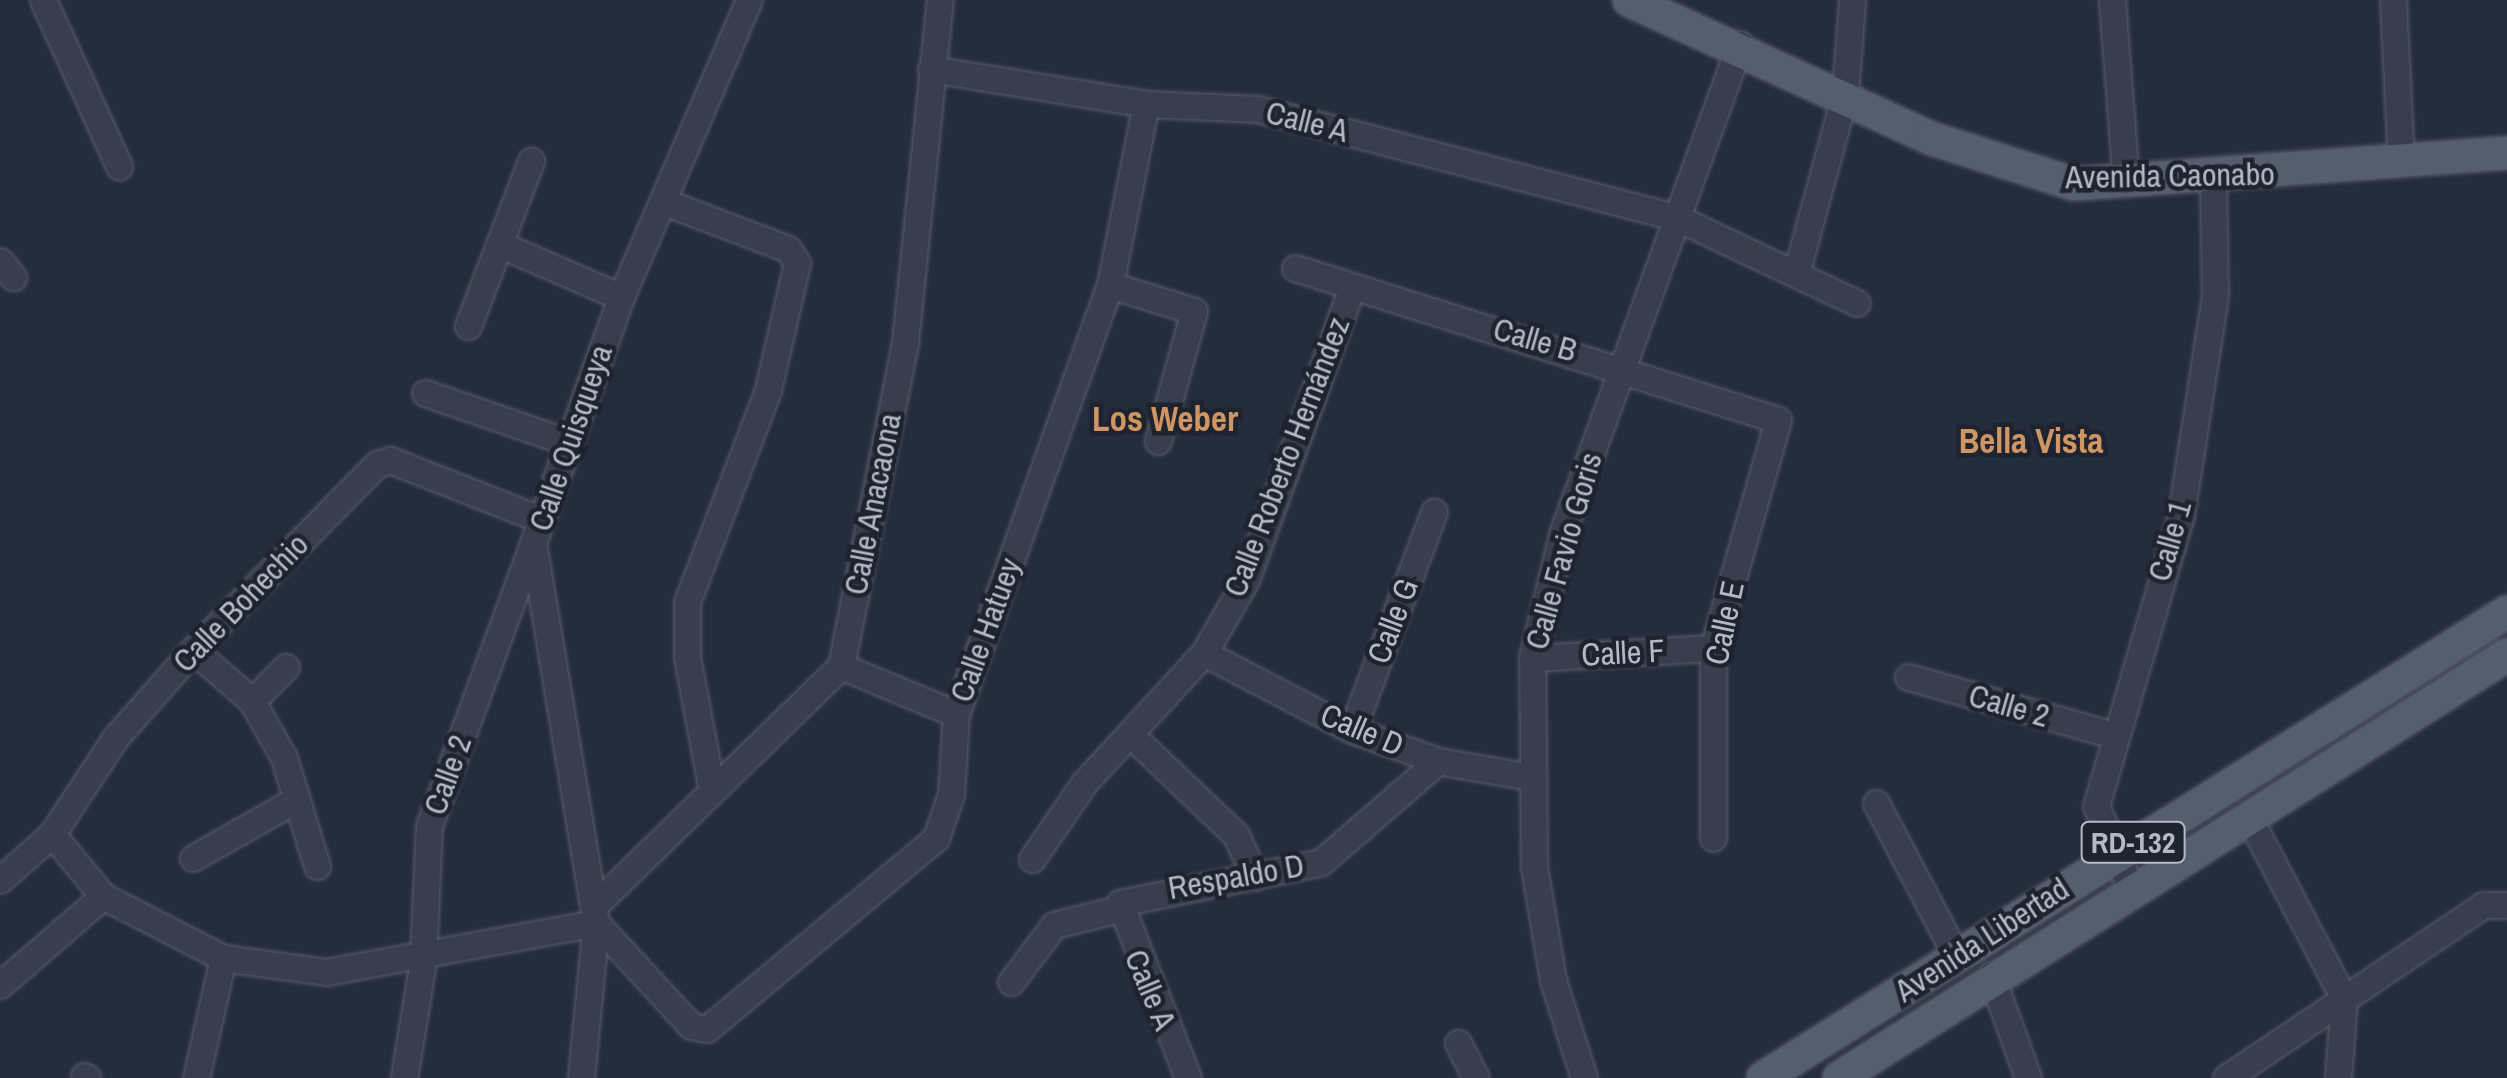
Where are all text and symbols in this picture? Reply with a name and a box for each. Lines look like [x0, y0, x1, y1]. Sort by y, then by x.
street label: Calle A [1261, 93, 1353, 151]
street label: Avenida Caonabo [2065, 155, 2275, 197]
street label: Calle B [1489, 310, 1581, 370]
street label: Calle Roberto Hernández [1216, 312, 1358, 602]
street label: Calle Quisqueya [521, 340, 621, 536]
district label: Los Weber [1092, 398, 1238, 440]
street label: Calle Anacaona [836, 409, 910, 599]
district label: Bella Vista [1959, 420, 2103, 462]
street label: Calle Favio Goris [1518, 448, 1610, 654]
street label: Calle 1 [2140, 496, 2200, 586]
street label: Calle Bohechio [165, 526, 317, 680]
street label: Calle Hatuey [942, 553, 1030, 707]
street label: Calle G [1359, 573, 1427, 669]
street label: Calle E [1697, 578, 1753, 668]
street label: Calle F [1581, 632, 1665, 674]
street label: Calle 2 [1964, 676, 2054, 736]
street label: Calle D [1315, 696, 1409, 764]
street label: Calle 2 [416, 730, 480, 820]
road number: RD-132 [2080, 817, 2186, 867]
street label: Respaldo D [1165, 846, 1307, 908]
street label: Avenida Libertad [1888, 870, 2076, 1010]
street label: Calle A [1116, 944, 1184, 1036]

